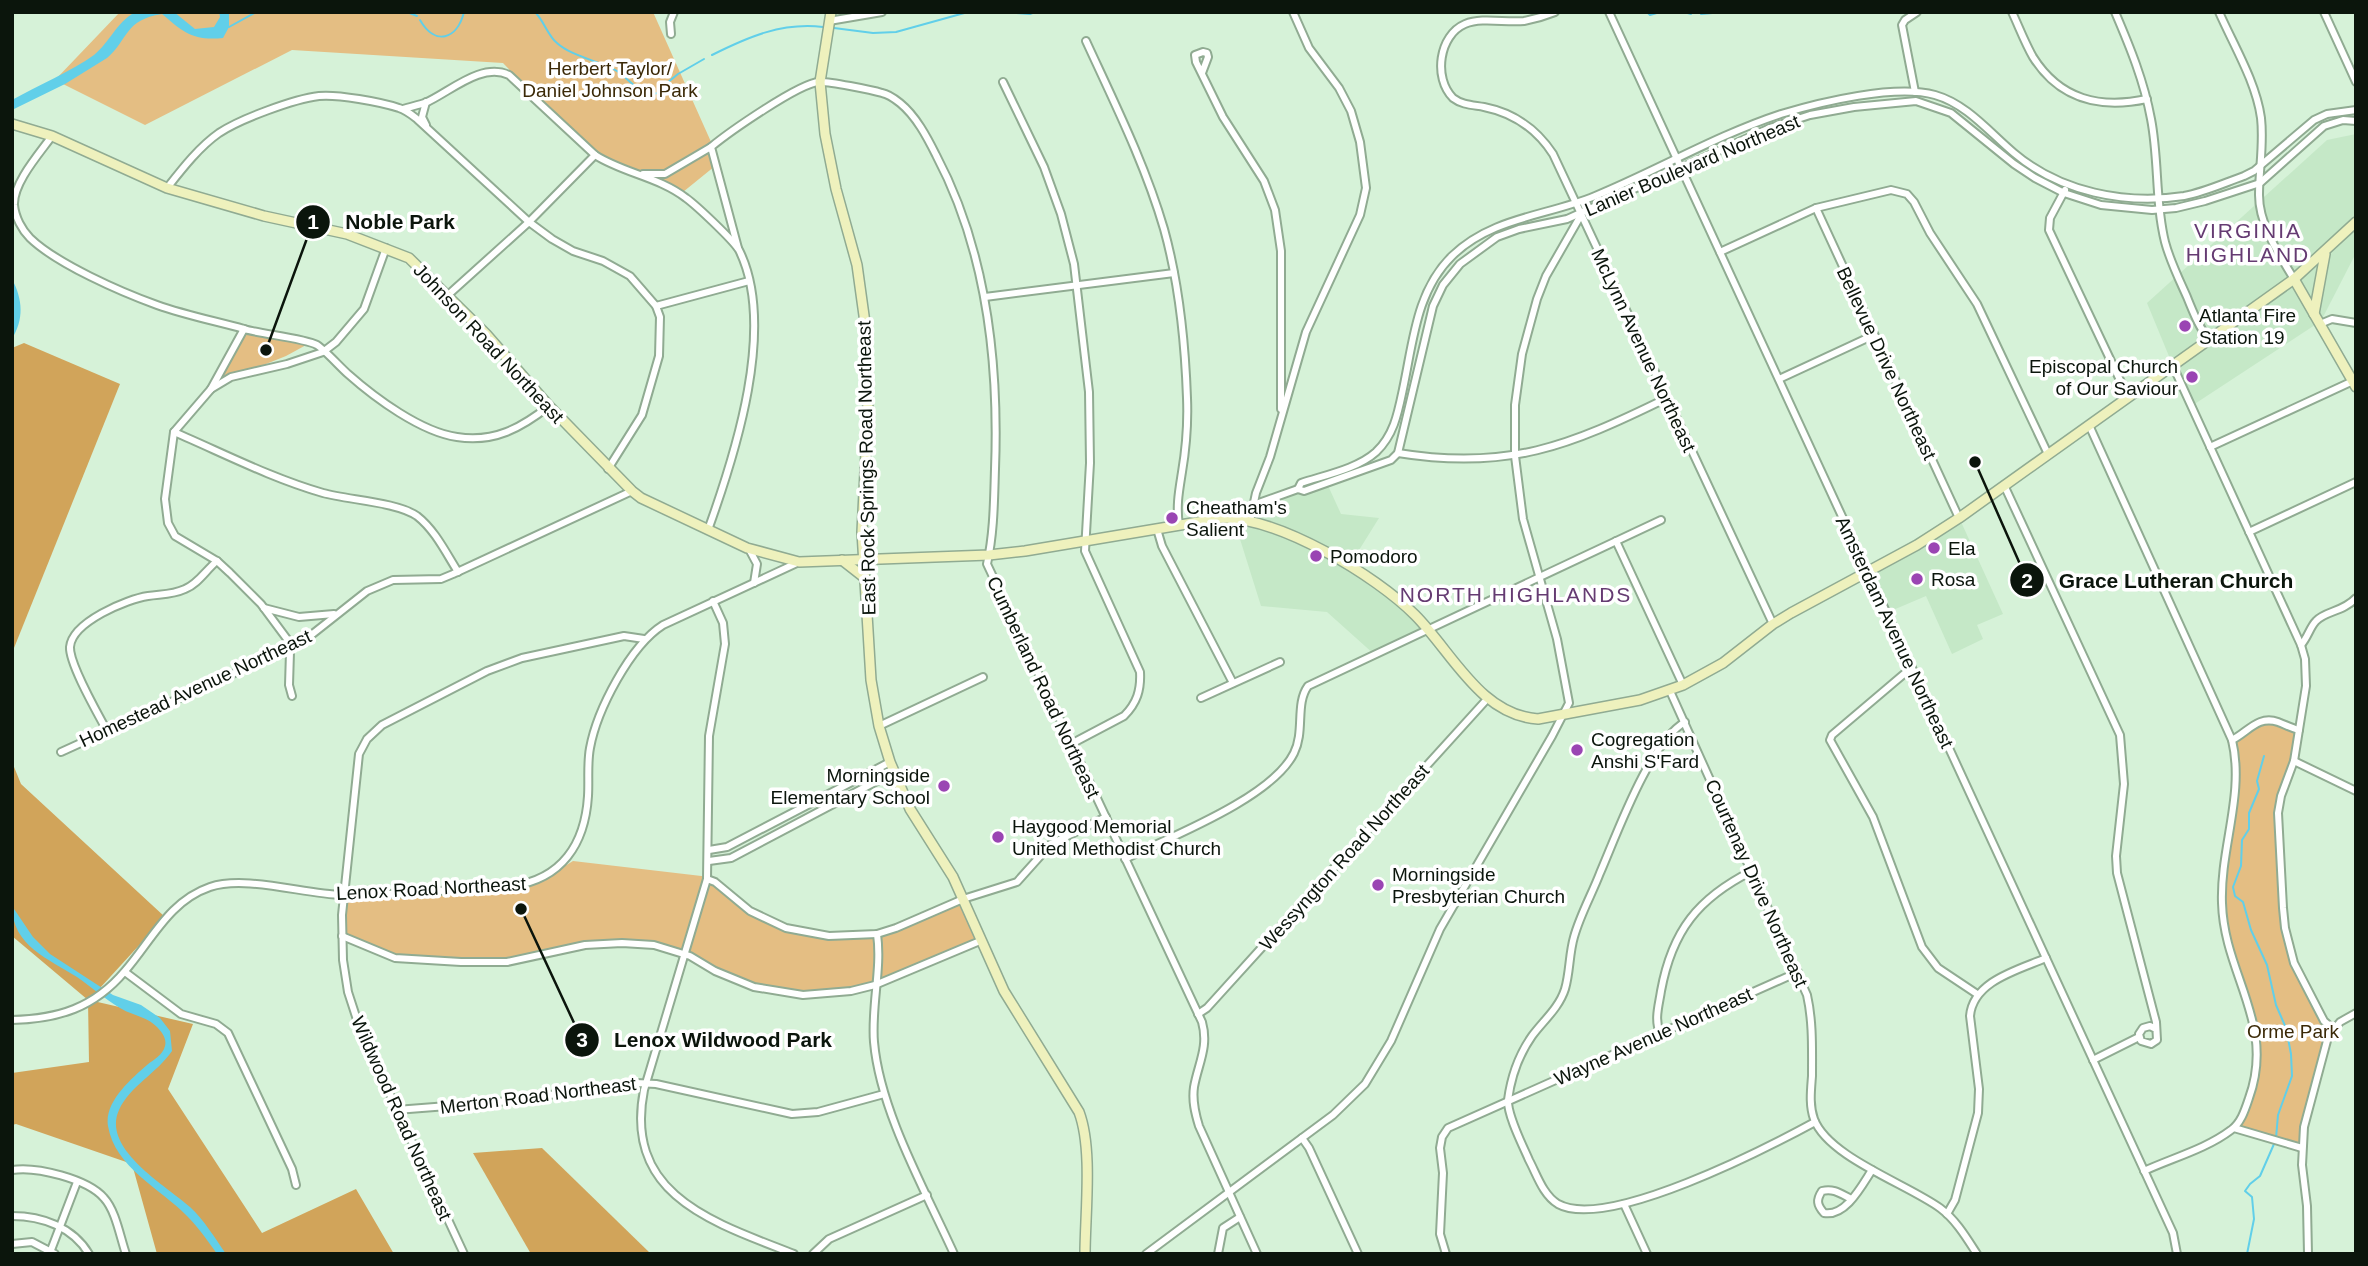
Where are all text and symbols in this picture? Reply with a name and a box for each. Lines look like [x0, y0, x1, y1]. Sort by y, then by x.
park label: Herbert Taylor/ Daniel Johnson Park [522, 58, 698, 101]
street label: Lanier Boulevard Northeast [1582, 110, 1803, 220]
callout: Noble Park [296, 201, 468, 243]
text: 1 [307, 210, 319, 233]
text: Noble Park [345, 210, 455, 233]
district label: VIRGINIA HIGHLAND [2186, 219, 2310, 266]
street label: McLynn Avenue Northeast [1587, 245, 1700, 456]
street label: Johnson Road Northeast [409, 259, 568, 428]
street label: Bellevue Drive Northeast [1833, 264, 1941, 464]
place label: Atlanta Fire Station 19 [2199, 305, 2296, 348]
marker: Atlanta Fire Station 19 [2177, 318, 2193, 334]
street label: East Rock Springs Road Northeast [853, 320, 880, 615]
place label: Episcopal Church of Our Saviour [2029, 356, 2179, 399]
marker: Episcopal Church of Our Saviour [2184, 369, 2200, 385]
place label: Cheatham's Salient [1186, 497, 1287, 540]
marker: Cheatham's Salient [1164, 510, 1180, 526]
street label: Amsterdam Avenue Northeast [1832, 513, 1958, 752]
place label: Ela [1948, 538, 1976, 559]
marker: Ela [1926, 540, 1942, 556]
place label: Pomodoro [1330, 546, 1418, 567]
marker: Pomodoro [1308, 548, 1324, 564]
callout: Grace Lutheran Church [2010, 559, 2307, 601]
place label: Rosa [1931, 569, 1976, 590]
text: 2 [2021, 569, 2033, 592]
text: Grace Lutheran Church [2059, 569, 2293, 592]
marker: Rosa [1909, 571, 1925, 587]
street label: Cumberland Road Northeast [983, 573, 1104, 802]
district label: NORTH HIGHLANDS [1400, 583, 1632, 606]
street label: Homestead Avenue Northeast [76, 625, 315, 751]
place label: Cogregation Anshi S'Fard [1591, 729, 1699, 772]
marker: Cogregation Anshi S'Fard [1569, 742, 1585, 758]
street label: Wessyngton Road Northeast [1255, 760, 1434, 954]
place label: Morningside Elementary School [771, 765, 930, 808]
street label: Courtenay Drive Northeast [1701, 776, 1812, 991]
marker: Morningside Elementary School [936, 778, 952, 794]
place label: Haygood Memorial United Methodist Church [1012, 816, 1221, 859]
marker: Haygood Memorial United Methodist Church [990, 829, 1006, 845]
place label: Morningside Presbyterian Church [1392, 864, 1565, 907]
street label: Lenox Road Northeast [336, 873, 527, 904]
marker: Morningside Presbyterian Church [1370, 877, 1386, 893]
street label: Wayne Avenue Northeast [1551, 983, 1756, 1090]
street label: Wildwood Road Northeast [347, 1013, 456, 1224]
callout: Lenox Wildwood Park [565, 1019, 846, 1061]
park label: Orme Park [2247, 1021, 2339, 1042]
text: 3 [576, 1028, 588, 1051]
text: Lenox Wildwood Park [614, 1028, 832, 1051]
street label: Merton Road Northeast [439, 1073, 638, 1118]

